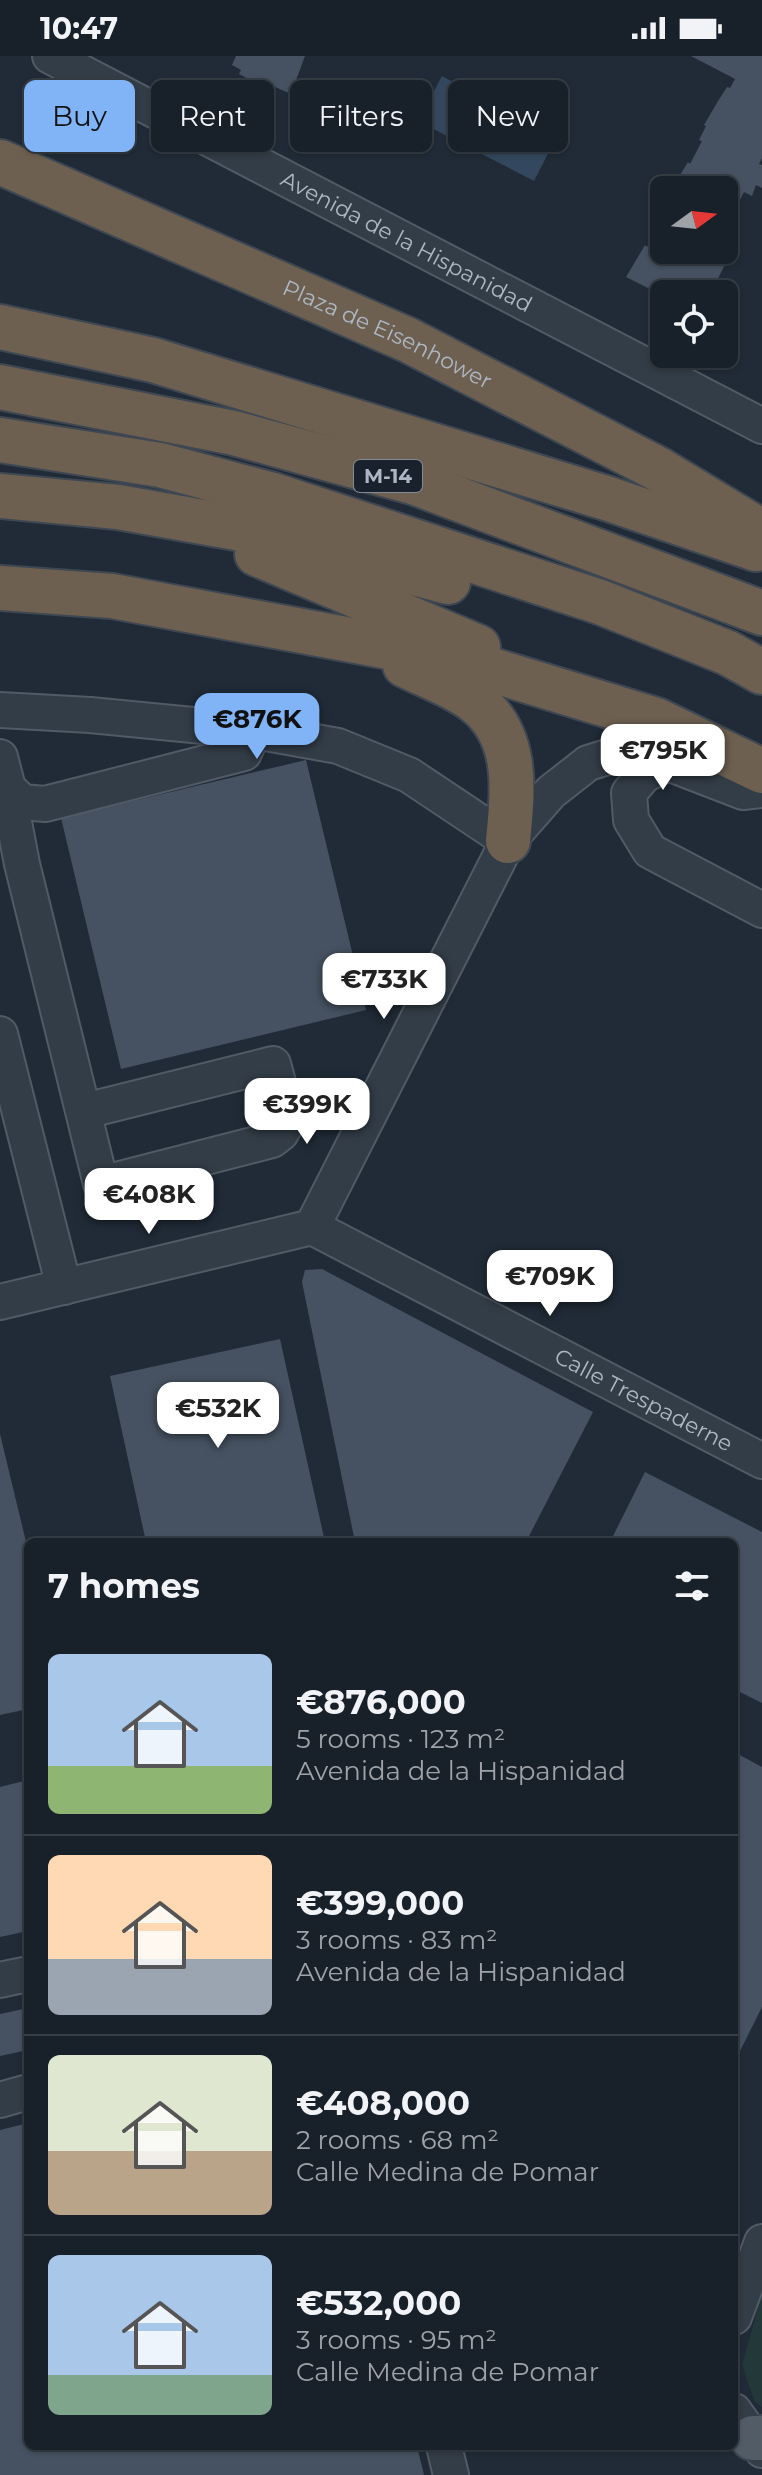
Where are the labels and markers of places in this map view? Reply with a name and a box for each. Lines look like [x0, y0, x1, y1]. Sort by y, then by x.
pin: €876K [201, 693, 313, 761]
pin: €795K [607, 724, 719, 792]
pin: €733K [328, 953, 440, 1021]
pin: €399K [251, 1078, 363, 1146]
pin: €408K [93, 1168, 205, 1236]
pin: €709K [494, 1250, 606, 1318]
pin: €532K [162, 1382, 274, 1450]

